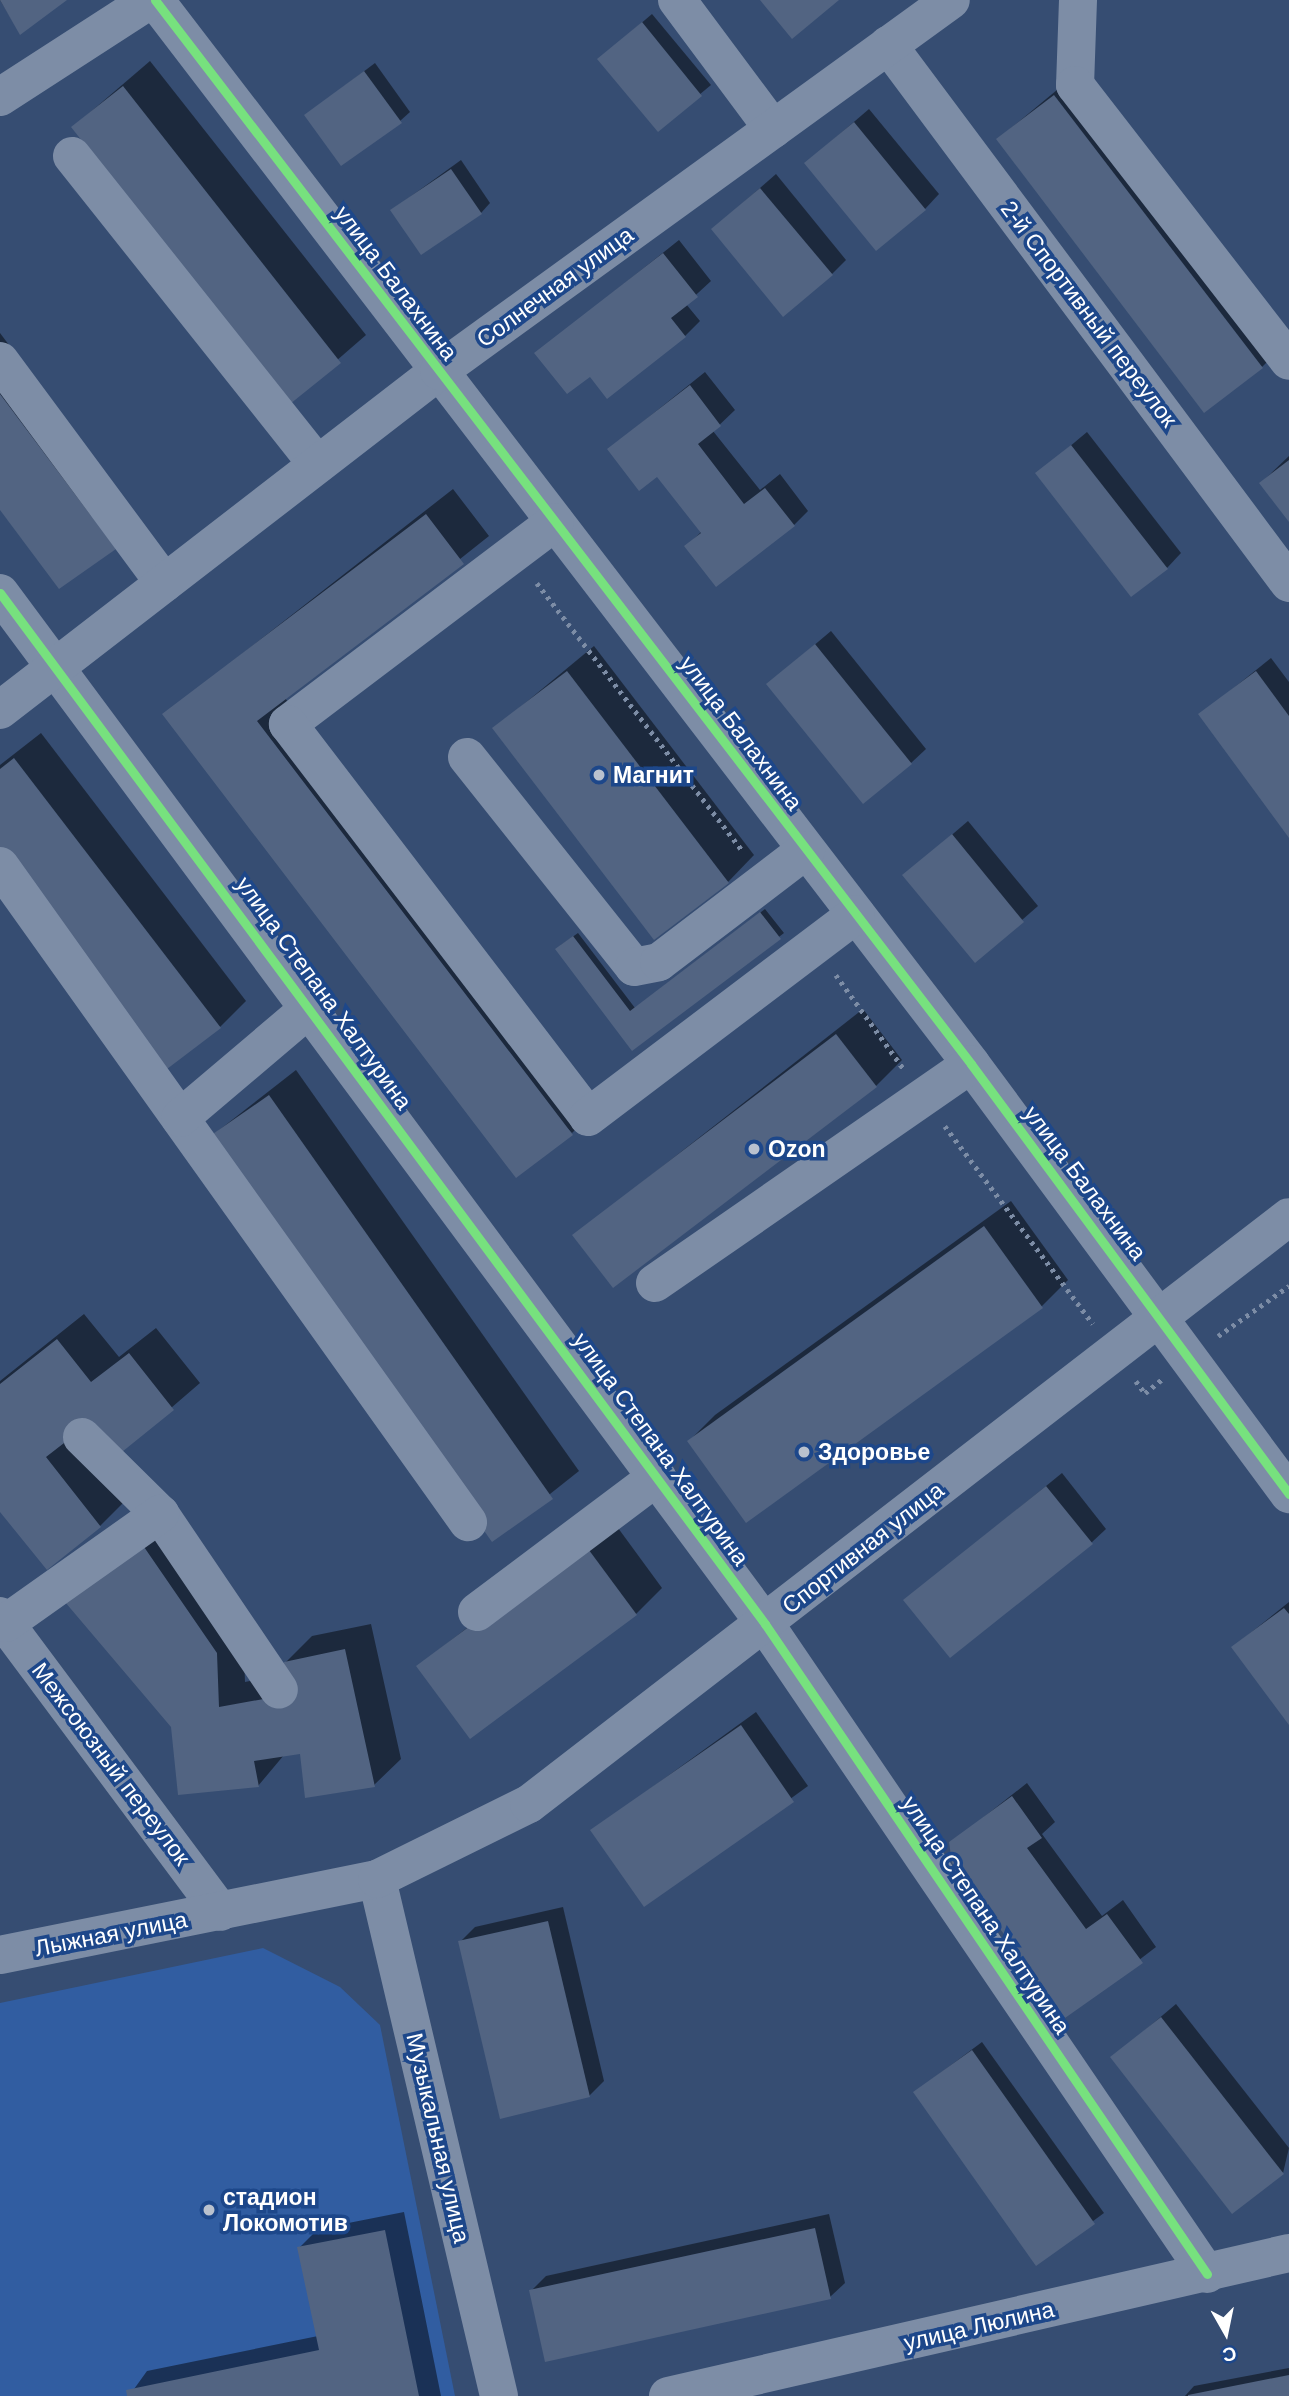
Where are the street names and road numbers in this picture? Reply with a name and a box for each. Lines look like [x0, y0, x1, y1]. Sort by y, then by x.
street label: 2-й Спортивный переулок [995, 195, 1183, 433]
street label: улица Балахнина [329, 200, 463, 366]
street label: Солнечная улица [471, 221, 639, 353]
street label: улица Балахнина [674, 650, 808, 816]
street label: улица Степана Халтурина [230, 871, 418, 1115]
street label: улица Балахнина [1018, 1100, 1152, 1266]
street label: улица Степана Халтурина [567, 1327, 755, 1571]
street label: Спортивная улица [777, 1476, 949, 1620]
street label: Межсоюзный переулок [26, 1657, 196, 1871]
street label: улица Степана Халтурина [896, 1791, 1076, 2039]
street label: Лыжная улица [32, 1906, 190, 1962]
street label: Музыкальная улица [400, 2030, 476, 2246]
street label: улица Люлина [901, 2295, 1057, 2357]

